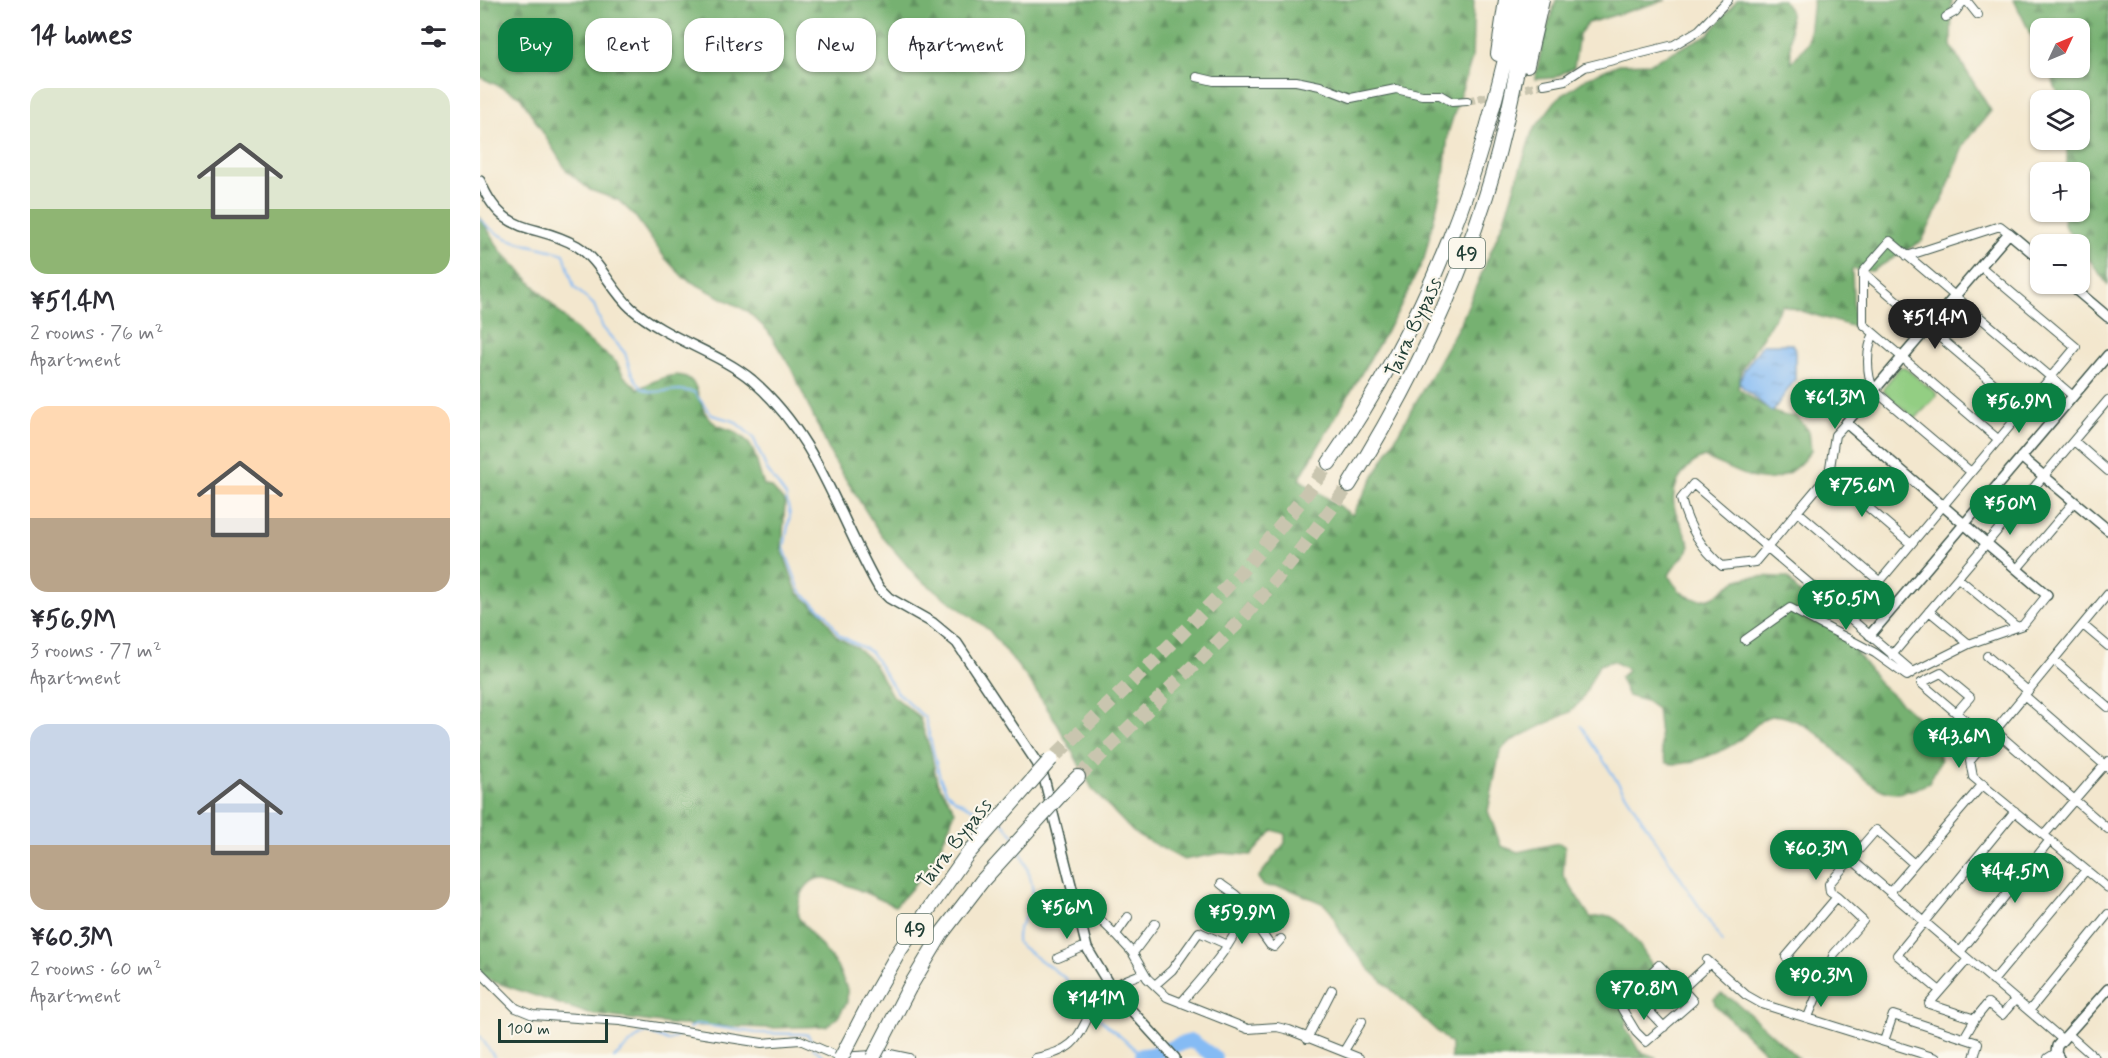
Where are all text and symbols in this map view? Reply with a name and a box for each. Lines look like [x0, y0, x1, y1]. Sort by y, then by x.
chip: Buy [498, 18, 573, 72]
chip: Rent [585, 18, 672, 72]
chip: Filters [684, 18, 784, 72]
chip: New [796, 18, 876, 72]
chip: Apartment [888, 18, 1025, 72]
north arrow [2030, 18, 2090, 78]
map controls [2030, 18, 2090, 294]
text: 14 homes [30, 19, 132, 53]
icon: filters [417, 20, 450, 53]
button: layers [2030, 90, 2090, 150]
icon: home [186, 127, 294, 235]
button: + [2030, 162, 2090, 222]
button: − [2030, 234, 2090, 294]
road number: 49 [1449, 238, 1485, 268]
street label: Taira Bypass [1379, 273, 1449, 382]
text: ¥51.4M [30, 286, 115, 320]
pin: ¥51.4M [1886, 299, 1984, 350]
text: ¥51.4M [1902, 305, 1968, 332]
text: 2 rooms · 76 m² [30, 320, 163, 347]
text: Apartment [30, 347, 121, 374]
pin: ¥61.3M [1786, 379, 1884, 430]
pin: ¥56.9M [1970, 383, 2068, 434]
text: ¥61.3M [1804, 385, 1866, 412]
text: ¥56.9M [1986, 389, 2052, 416]
icon: home [186, 445, 294, 553]
pin: ¥75.6M [1813, 467, 1911, 518]
text: ¥75.6M [1829, 473, 1895, 500]
pin: ¥50M [1974, 485, 2046, 536]
text: ¥50M [1984, 491, 2036, 518]
pin: ¥50.5M [1797, 580, 1895, 631]
text: ¥50.5M [1812, 586, 1880, 613]
text: ¥56.9M [30, 604, 116, 638]
text: 3 rooms · 77 m² [30, 638, 162, 665]
text: Apartment [30, 665, 121, 692]
pin: ¥43.6M [1910, 718, 2008, 769]
text: ¥43.6M [1927, 724, 1991, 751]
icon: home [186, 763, 294, 871]
street label: Taira Bypass [911, 793, 999, 895]
pin: ¥60.3M [1767, 830, 1865, 881]
text: ¥60.3M [1784, 836, 1848, 863]
pin: ¥44.5M [1966, 853, 2064, 904]
text: ¥44.5M [1980, 859, 2050, 886]
pin: ¥56M [1031, 889, 1103, 940]
pin: ¥59.9M [1193, 894, 1291, 945]
text: ¥56M [1041, 895, 1093, 922]
text: ¥59.9M [1209, 900, 1275, 927]
road number: 49 [897, 914, 933, 944]
text: ¥60.3M [30, 922, 113, 956]
text: 2 rooms · 60 m² [30, 956, 162, 983]
pin: ¥90.3M [1772, 957, 1870, 1008]
text: ¥90.3M [1789, 963, 1853, 990]
pin: ¥70.8M [1595, 970, 1693, 1021]
text: ¥70.8M [1610, 976, 1678, 1003]
pin: ¥141M [1054, 980, 1138, 1031]
text: Apartment [30, 983, 121, 1010]
text: ¥141M [1067, 986, 1125, 1013]
scale bar [498, 1016, 608, 1044]
text: 100 m [507, 1019, 550, 1040]

